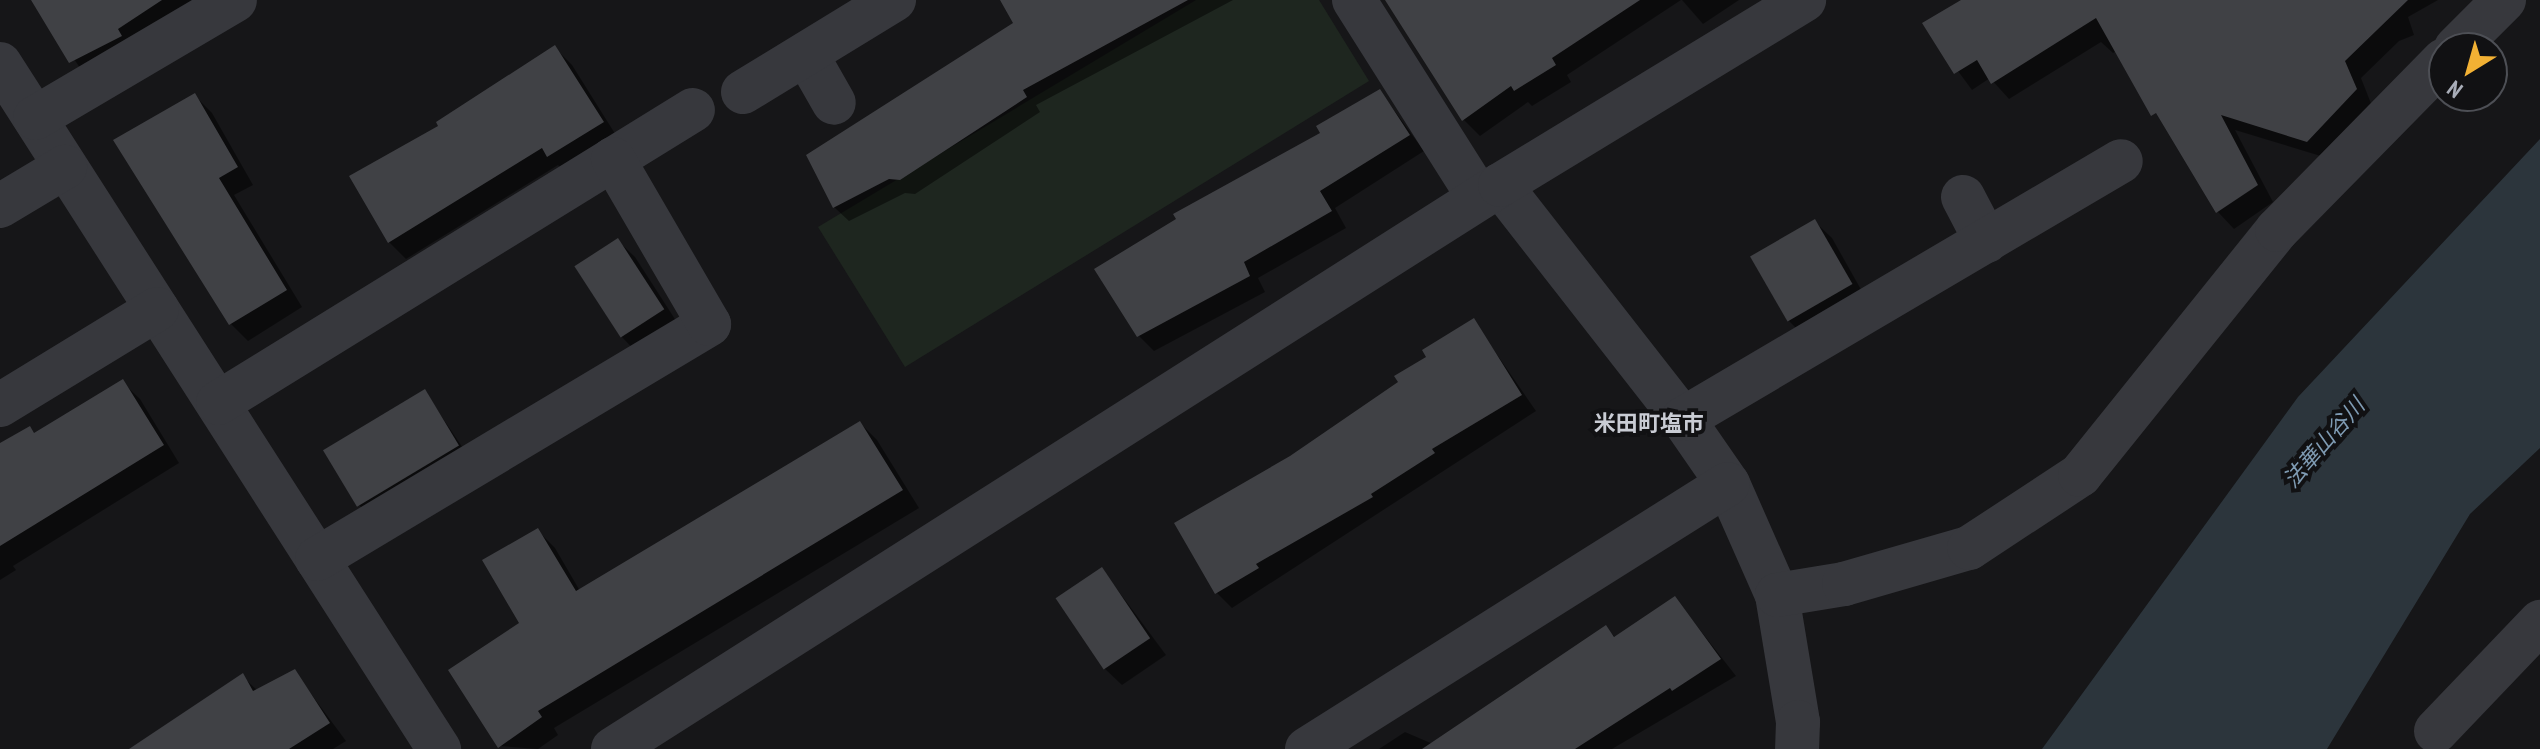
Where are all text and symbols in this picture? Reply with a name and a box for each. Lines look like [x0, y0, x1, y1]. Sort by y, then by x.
north arrow [2428, 32, 2508, 112]
text: N [2442, 75, 2468, 104]
water label: 法華山谷川 [2278, 393, 2370, 493]
district label: 米田町塩市 [1594, 411, 1704, 437]

